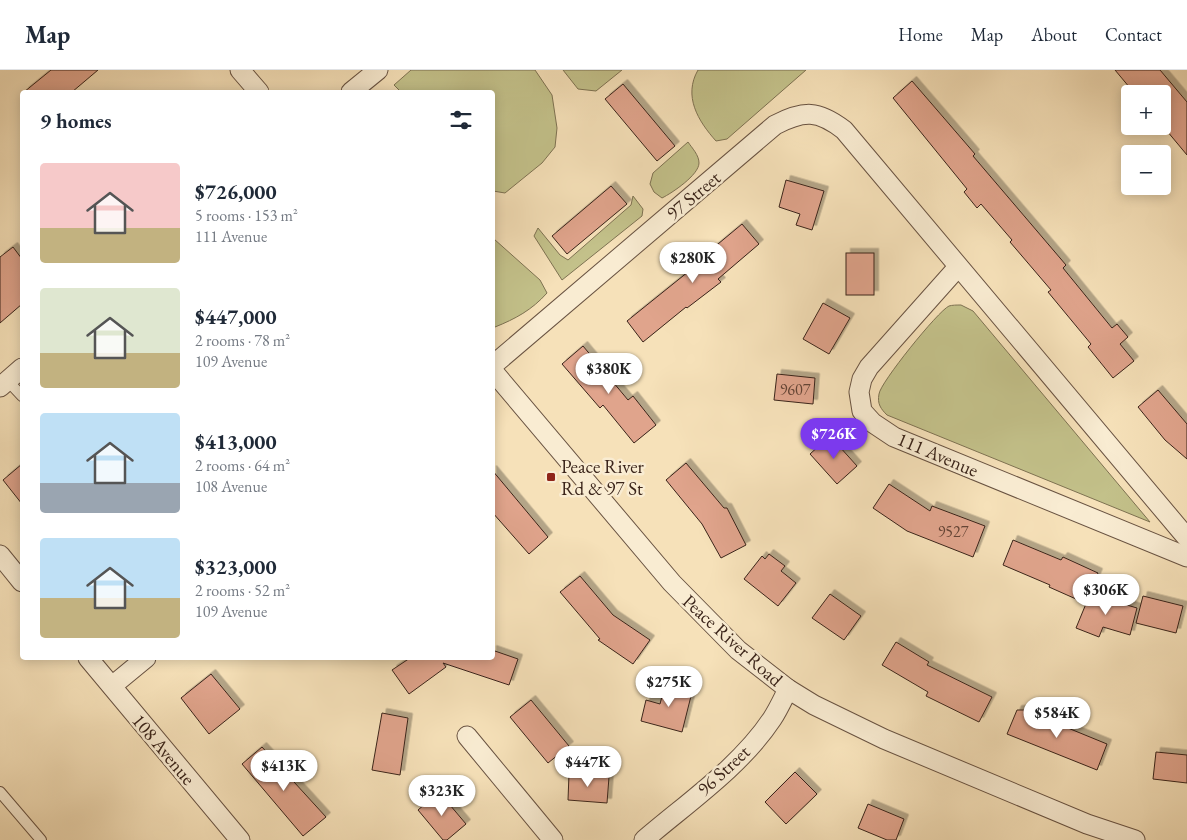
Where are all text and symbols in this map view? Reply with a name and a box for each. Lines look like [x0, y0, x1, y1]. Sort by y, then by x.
text: Map [25, 19, 70, 50]
text: Home [898, 23, 943, 46]
text: Map [971, 23, 1003, 46]
text: About [1031, 23, 1077, 46]
text: Contact [1105, 23, 1162, 46]
map controls [1121, 85, 1171, 195]
button: + [1121, 85, 1171, 135]
icon: filters [447, 106, 475, 134]
text: 9 homes [40, 107, 112, 134]
button: − [1121, 145, 1171, 195]
street label: 97 Street [661, 165, 726, 225]
text: $726,000 [195, 178, 277, 205]
icon: home [80, 183, 140, 243]
text: 5 rooms · 153 m² [195, 205, 298, 226]
text: 111 Avenue [195, 226, 267, 247]
pin: $280K [658, 242, 728, 284]
text: $280K [671, 247, 715, 268]
text: $447,000 [195, 303, 277, 330]
icon: home [80, 308, 140, 368]
text: 2 rooms · 78 m² [195, 330, 290, 351]
text: 109 Avenue [195, 351, 267, 372]
pin: $380K [574, 352, 644, 395]
text: $380K [587, 358, 631, 379]
house number: 9607 [780, 379, 811, 400]
pin: $726K [799, 418, 869, 460]
text: $726K [812, 423, 856, 444]
street label: 111 Avenue [893, 426, 982, 483]
text: $413,000 [195, 428, 277, 455]
icon: home [80, 433, 140, 493]
place label: Peace River Rd & 97 St [561, 454, 645, 501]
text: 2 rooms · 64 m² [195, 455, 290, 476]
marker: Peace River Rd & 97 St [545, 471, 557, 483]
text: 108 Avenue [195, 476, 267, 497]
house number: 9527 [938, 521, 969, 542]
text: $323,000 [195, 553, 277, 580]
icon: home [80, 558, 140, 618]
pin: $306K [1071, 574, 1141, 616]
text: $306K [1084, 579, 1128, 600]
text: 2 rooms · 52 m² [195, 580, 290, 601]
street label: Peace River Road [677, 589, 788, 692]
text: 109 Avenue [195, 601, 267, 622]
pin: $275K [634, 666, 704, 708]
text: $275K [647, 671, 691, 692]
pin: $584K [1022, 696, 1092, 739]
text: $584K [1035, 702, 1079, 723]
street label: 108 Avenue [126, 708, 201, 790]
street label: 96 Street [691, 739, 755, 801]
pin: $447K [553, 746, 623, 788]
pin: $413K [249, 750, 319, 792]
text: $447K [566, 751, 610, 772]
text: $413K [262, 755, 306, 776]
pin: $323K [407, 774, 477, 817]
text: $323K [420, 780, 464, 801]

